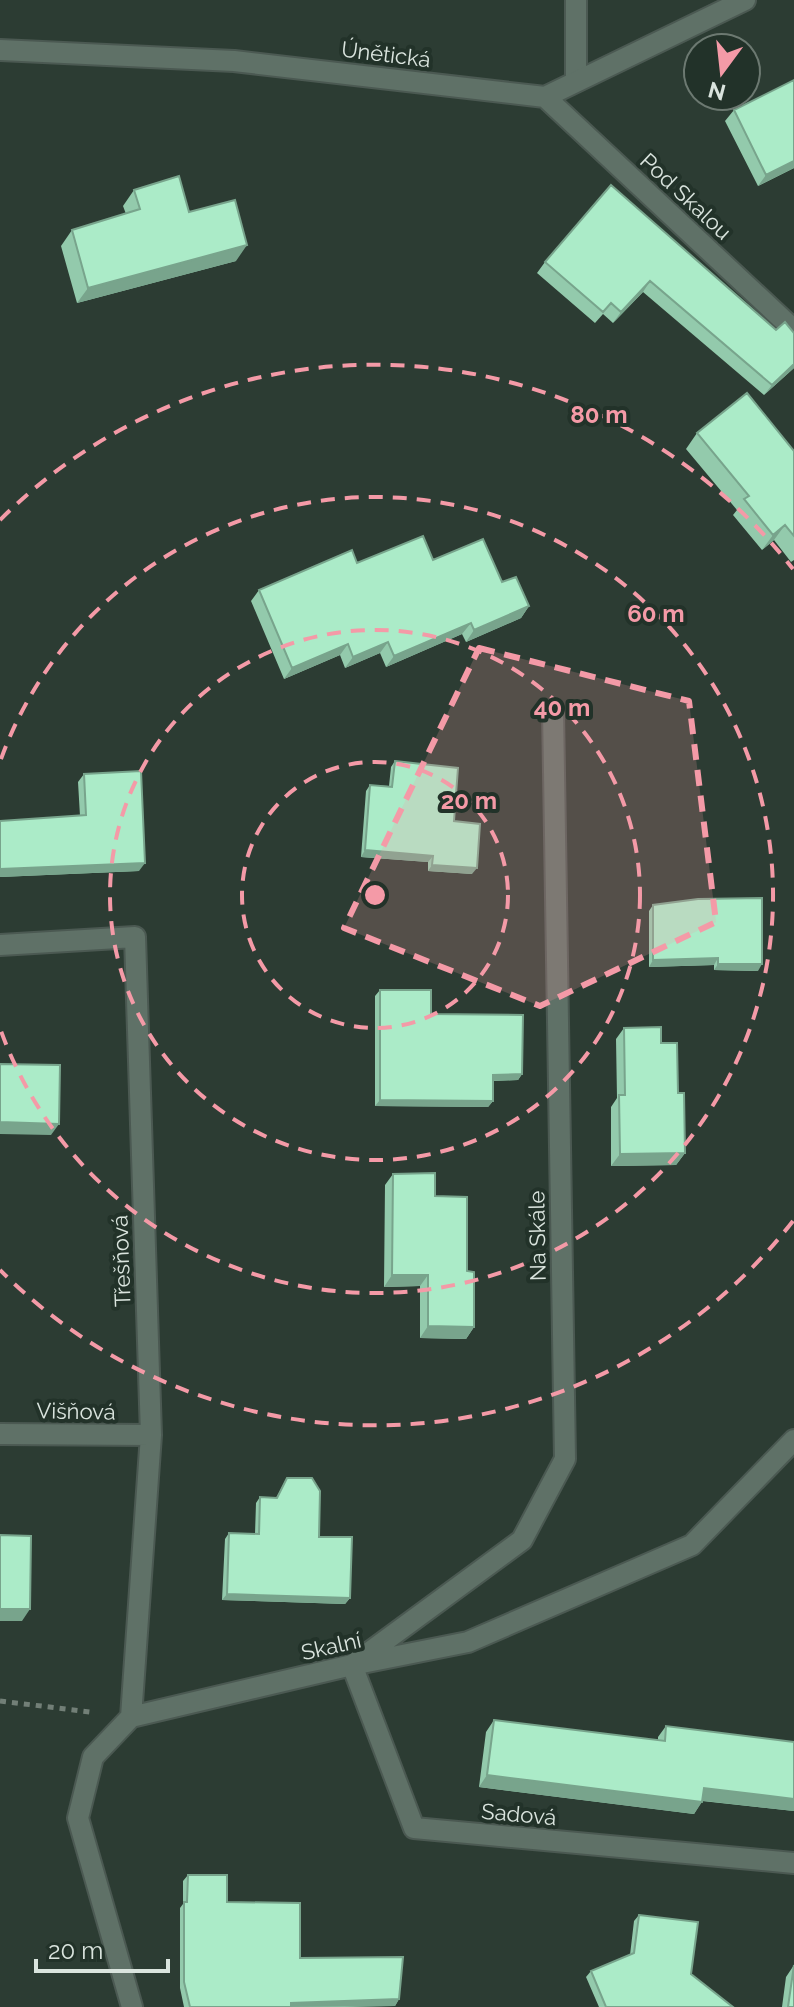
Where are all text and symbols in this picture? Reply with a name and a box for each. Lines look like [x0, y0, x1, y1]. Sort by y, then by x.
north arrow [682, 32, 762, 112]
street label: Únětická [340, 36, 432, 72]
text: N [705, 77, 728, 106]
street label: Pod Skalou [635, 147, 737, 245]
text: 80 m [570, 400, 628, 429]
text: 60 m [627, 599, 685, 628]
text: 40 m [534, 693, 590, 722]
text: 20 m [441, 786, 497, 815]
centre of rings [361, 881, 389, 909]
street label: Na Skále [523, 1191, 551, 1281]
street label: Třešňová [106, 1215, 136, 1307]
street label: Višňová [36, 1397, 116, 1425]
street label: Skalní [299, 1626, 364, 1665]
street label: Sadová [480, 1798, 558, 1830]
scale bar [36, 1923, 168, 1973]
text: 20 m [48, 1936, 103, 1965]

